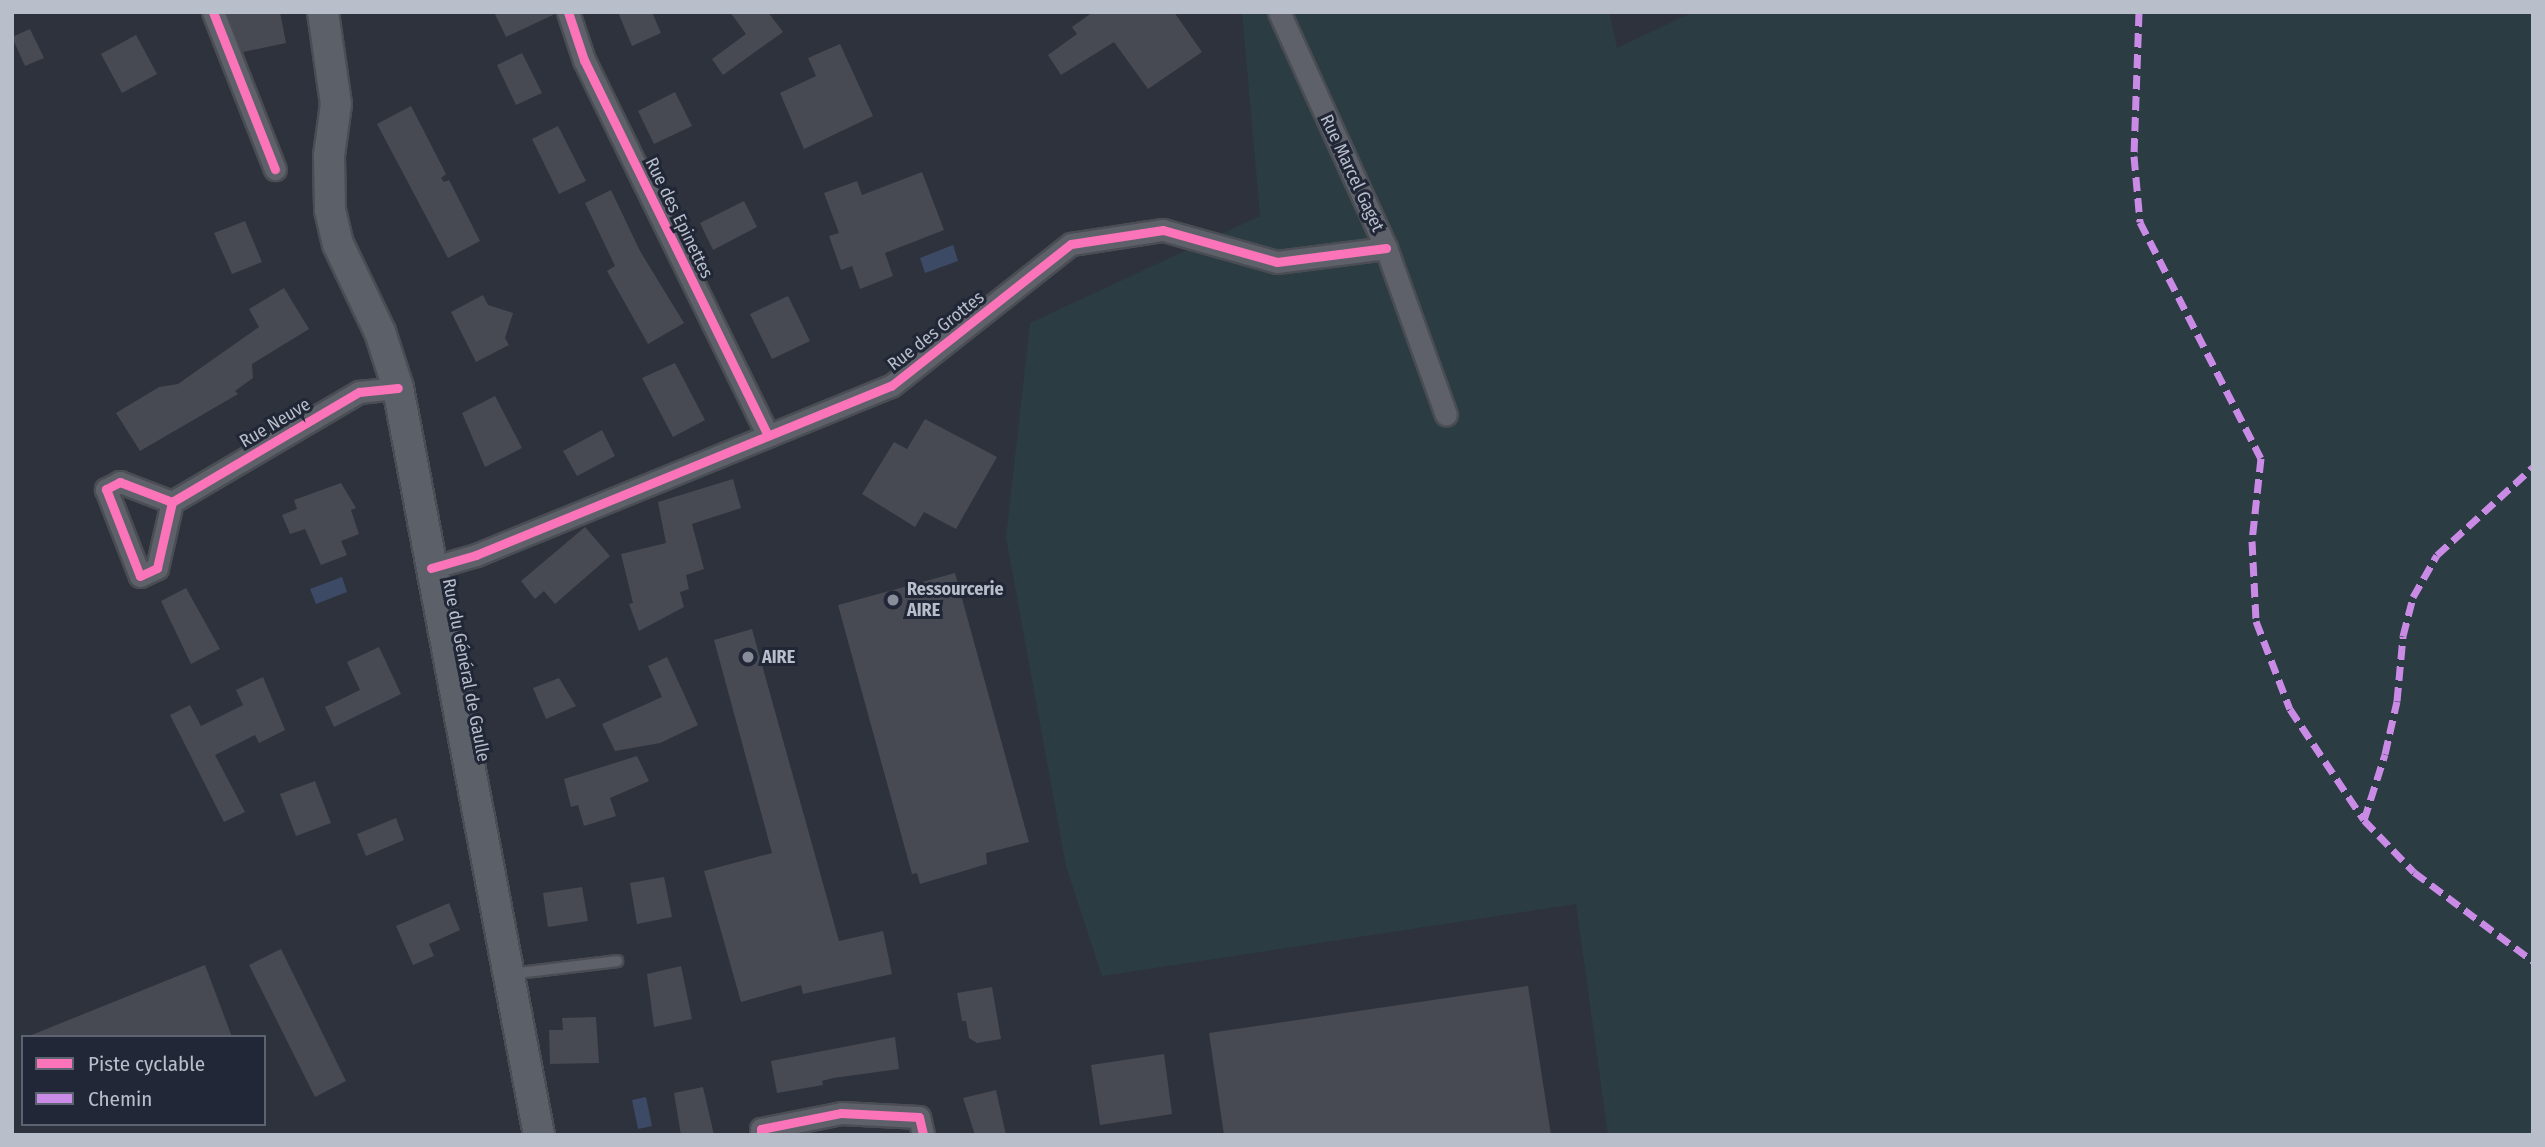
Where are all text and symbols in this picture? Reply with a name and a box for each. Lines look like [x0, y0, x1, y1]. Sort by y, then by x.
street label: Rue Marcel Gaget [1315, 111, 1389, 235]
street label: Rue des Epinettes [640, 154, 718, 282]
street label: Rue des Grottes [883, 287, 989, 375]
street label: Rue Neuve [236, 394, 314, 452]
street label: Rue du Général de Gaulle [438, 577, 494, 763]
place label: Ressourcerie AIRE [907, 579, 1004, 622]
marker: Ressourcerie AIRE [885, 592, 901, 608]
place label: AIRE [762, 646, 795, 668]
marker: AIRE [740, 649, 756, 665]
legend [21, 1035, 266, 1126]
text: Piste cyclable [88, 1051, 205, 1077]
text: Chemin [88, 1086, 152, 1112]

